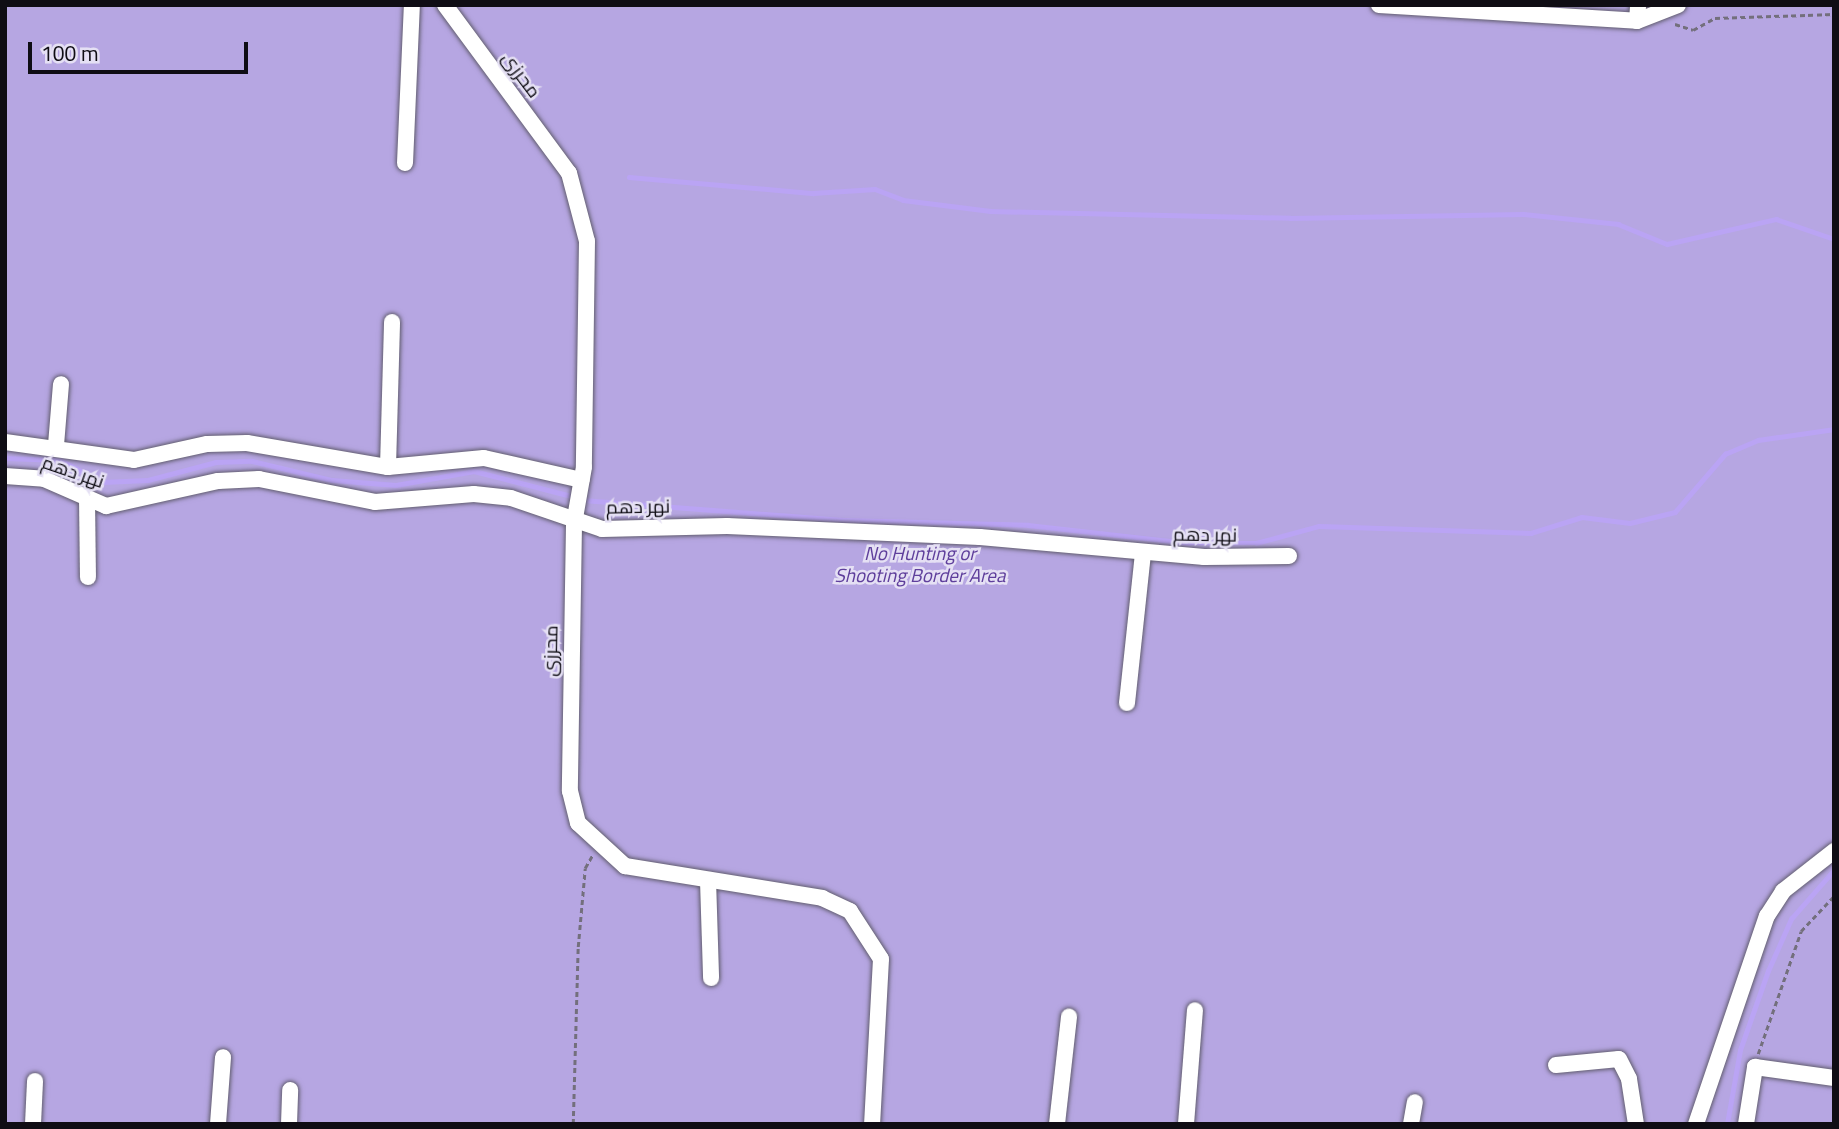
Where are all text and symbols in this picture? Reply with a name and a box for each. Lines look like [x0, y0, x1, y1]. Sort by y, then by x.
scale bar [32, 28, 252, 72]
text: 100 m [41, 34, 98, 73]
street label: محرزی [496, 48, 546, 102]
street label: نهر دهم [39, 451, 107, 493]
street label: نهر دهم [606, 495, 670, 519]
street label: نهر دهم [1173, 523, 1237, 547]
park label: No Hunting or Shooting Border Area [834, 543, 1006, 587]
street label: محرزی [539, 625, 563, 677]

